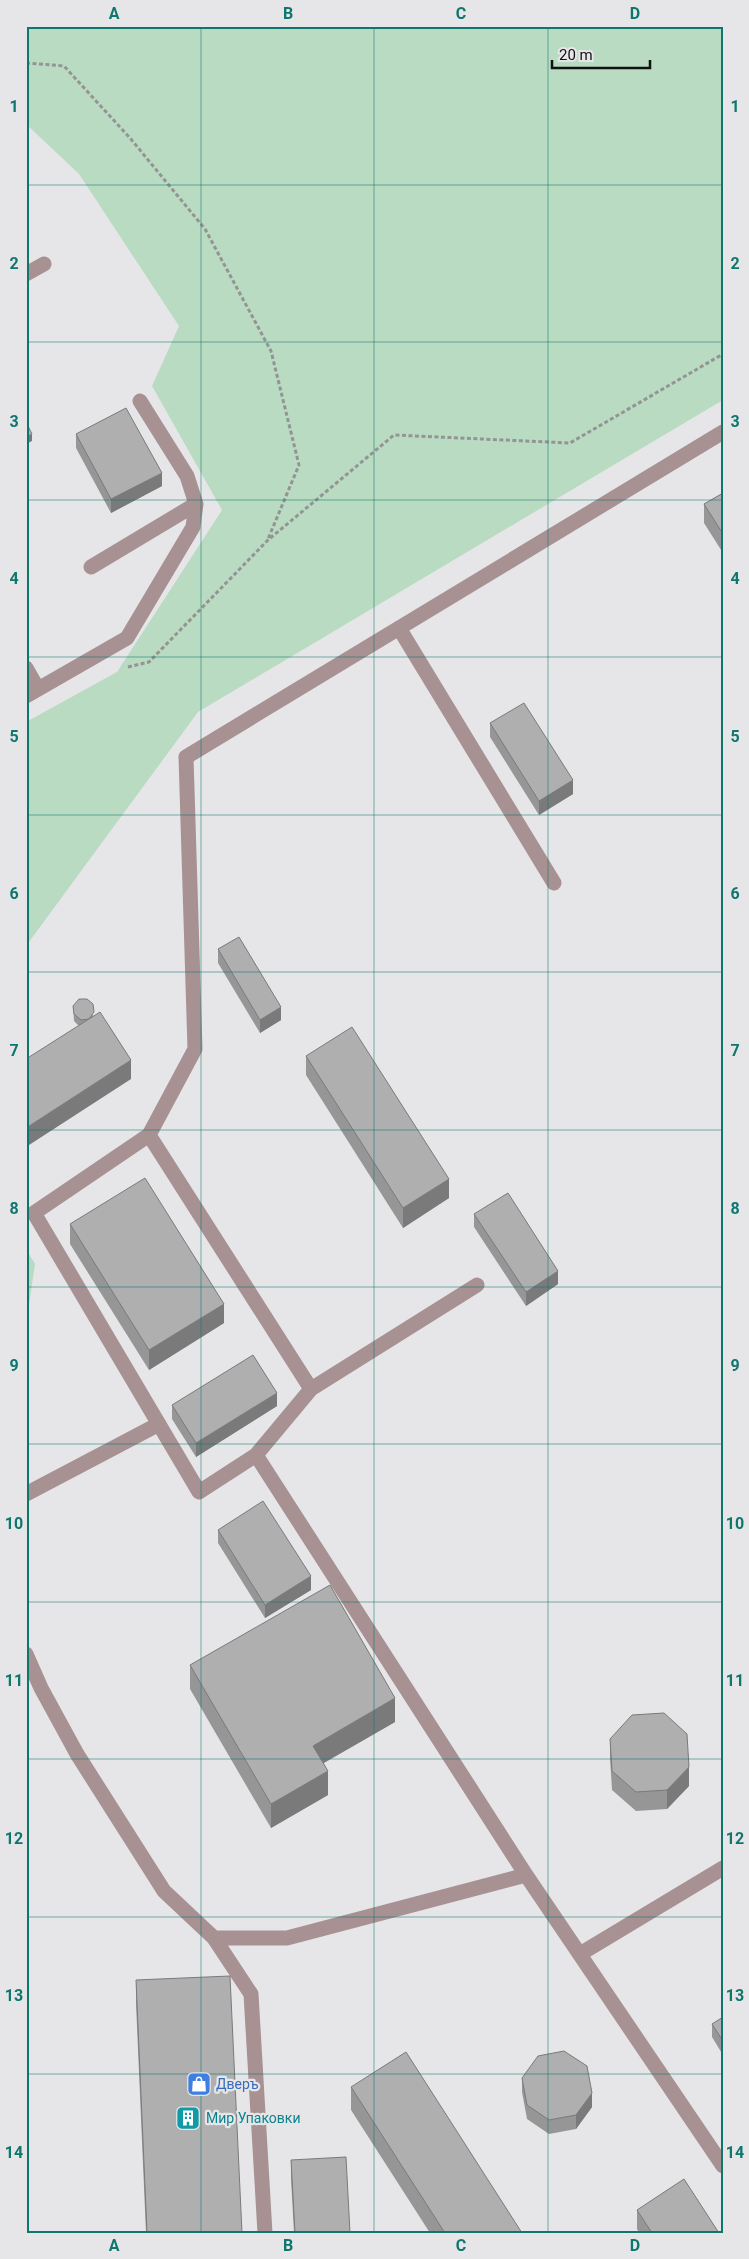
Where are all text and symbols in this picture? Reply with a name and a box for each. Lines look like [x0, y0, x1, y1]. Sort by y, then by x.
text: A [109, 4, 120, 23]
text: B [283, 4, 293, 23]
text: C [456, 4, 466, 23]
text: D [630, 4, 640, 23]
scale bar [552, 38, 649, 70]
text: 20 m [559, 46, 593, 64]
text: 1 [9, 97, 19, 116]
text: 1 [730, 97, 740, 116]
text: 2 [9, 254, 19, 273]
text: 2 [730, 254, 740, 273]
text: 3 [9, 412, 19, 431]
text: 3 [730, 412, 740, 431]
text: 4 [9, 569, 19, 588]
text: 4 [730, 569, 740, 588]
text: 5 [9, 727, 19, 746]
text: 5 [730, 727, 740, 746]
text: 6 [9, 884, 19, 903]
text: 6 [730, 884, 740, 903]
text: 7 [9, 1041, 19, 1060]
text: 7 [730, 1041, 740, 1060]
text: 8 [9, 1199, 19, 1218]
text: 8 [730, 1199, 740, 1218]
text: 9 [9, 1356, 19, 1375]
text: 9 [730, 1356, 740, 1375]
text: 10 [5, 1514, 23, 1533]
text: 10 [726, 1514, 744, 1533]
text: 11 [5, 1671, 23, 1690]
text: 11 [726, 1671, 744, 1690]
text: 12 [5, 1829, 23, 1848]
text: 12 [726, 1829, 744, 1848]
text: 13 [5, 1986, 23, 2005]
text: 13 [726, 1986, 744, 2005]
shop icon: Дверъ [186, 2071, 212, 2097]
place label: Дверъ [216, 2076, 259, 2092]
building icon: Мир Упаковки [175, 2105, 201, 2131]
place label: Мир Упаковки [206, 2110, 301, 2126]
text: 14 [5, 2143, 23, 2162]
text: 14 [726, 2143, 744, 2162]
text: A [109, 2236, 120, 2255]
text: B [283, 2236, 293, 2255]
text: C [456, 2236, 466, 2255]
text: D [630, 2236, 640, 2255]

